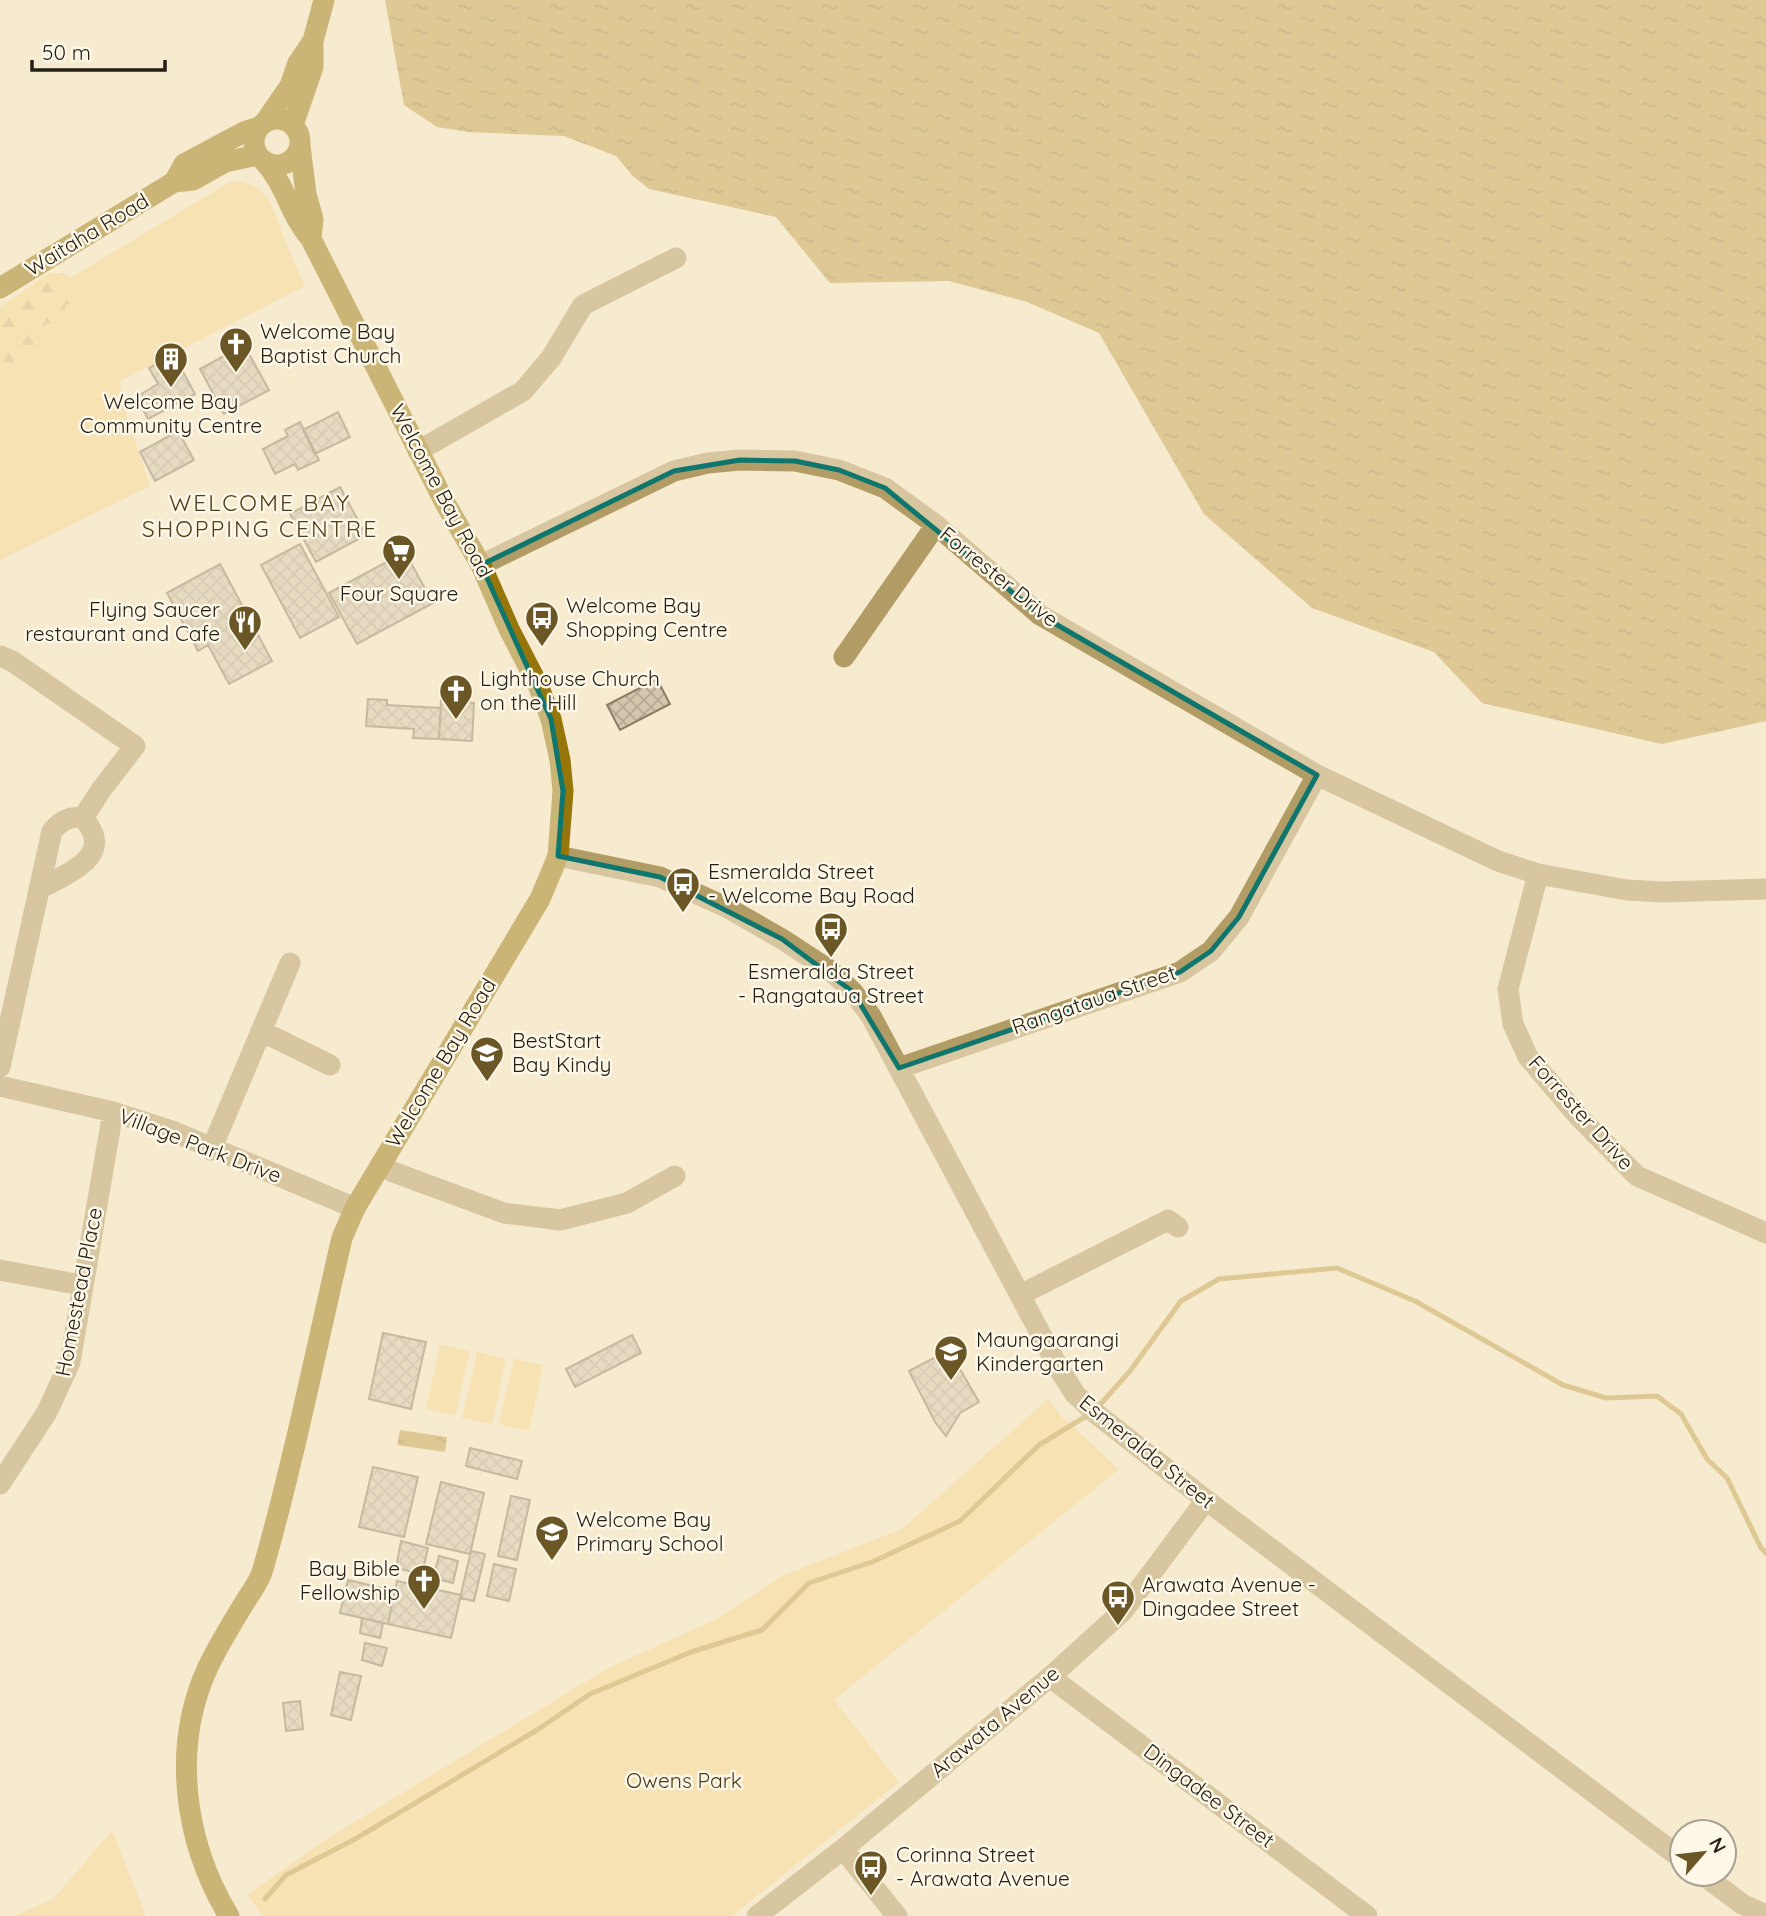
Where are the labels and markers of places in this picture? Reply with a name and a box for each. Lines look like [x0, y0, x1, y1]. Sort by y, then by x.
place label: Welcome Bay Baptist Church [260, 318, 401, 368]
church icon: Welcome Bay Baptist Church [217, 325, 255, 374]
building icon: Welcome Bay Community Centre [152, 340, 190, 389]
place label: Welcome Bay Community Centre [80, 388, 262, 438]
supermarket icon: Four Square [380, 532, 418, 581]
place label: Four Square [340, 580, 458, 606]
place label: Welcome Bay Shopping Centre [566, 592, 728, 642]
place label: Flying Saucer restaurant and Cafe [25, 596, 220, 646]
bus stop icon: Welcome Bay Shopping Centre [523, 599, 561, 648]
restaurant icon: Flying Saucer restaurant and Cafe [226, 603, 264, 652]
place label: Lighthouse Church on the Hill [480, 665, 660, 715]
church icon: Lighthouse Church on the Hill [437, 672, 475, 721]
place label: Esmeralda Street - Welcome Bay Road [708, 858, 915, 908]
bus stop icon: Esmeralda Street - Welcome Bay Road [664, 865, 702, 914]
bus stop icon: Esmeralda Street - Rangataua Street [812, 910, 850, 959]
place label: Esmeralda Street - Rangataua Street [738, 958, 924, 1008]
place label: BestStart Bay Kindy [512, 1027, 612, 1077]
school or university icon: BestStart Bay Kindy [468, 1034, 506, 1083]
place label: Maungaarangi Kindergarten [976, 1326, 1119, 1376]
school or university icon: Maungaarangi Kindergarten [932, 1333, 970, 1382]
place label: Welcome Bay Primary School [576, 1506, 724, 1556]
school or university icon: Welcome Bay Primary School [533, 1513, 571, 1562]
place label: Bay Bible Fellowship [300, 1555, 400, 1605]
church icon: Bay Bible Fellowship [405, 1562, 443, 1611]
place label: Arawata Avenue - Dingadee Street [1142, 1571, 1316, 1621]
bus stop icon: Arawata Avenue - Dingadee Street [1099, 1578, 1137, 1627]
place label: Corinna Street - Arawata Avenue [896, 1841, 1070, 1891]
bus stop icon: Corinna Street - Arawata Avenue [852, 1848, 890, 1897]

